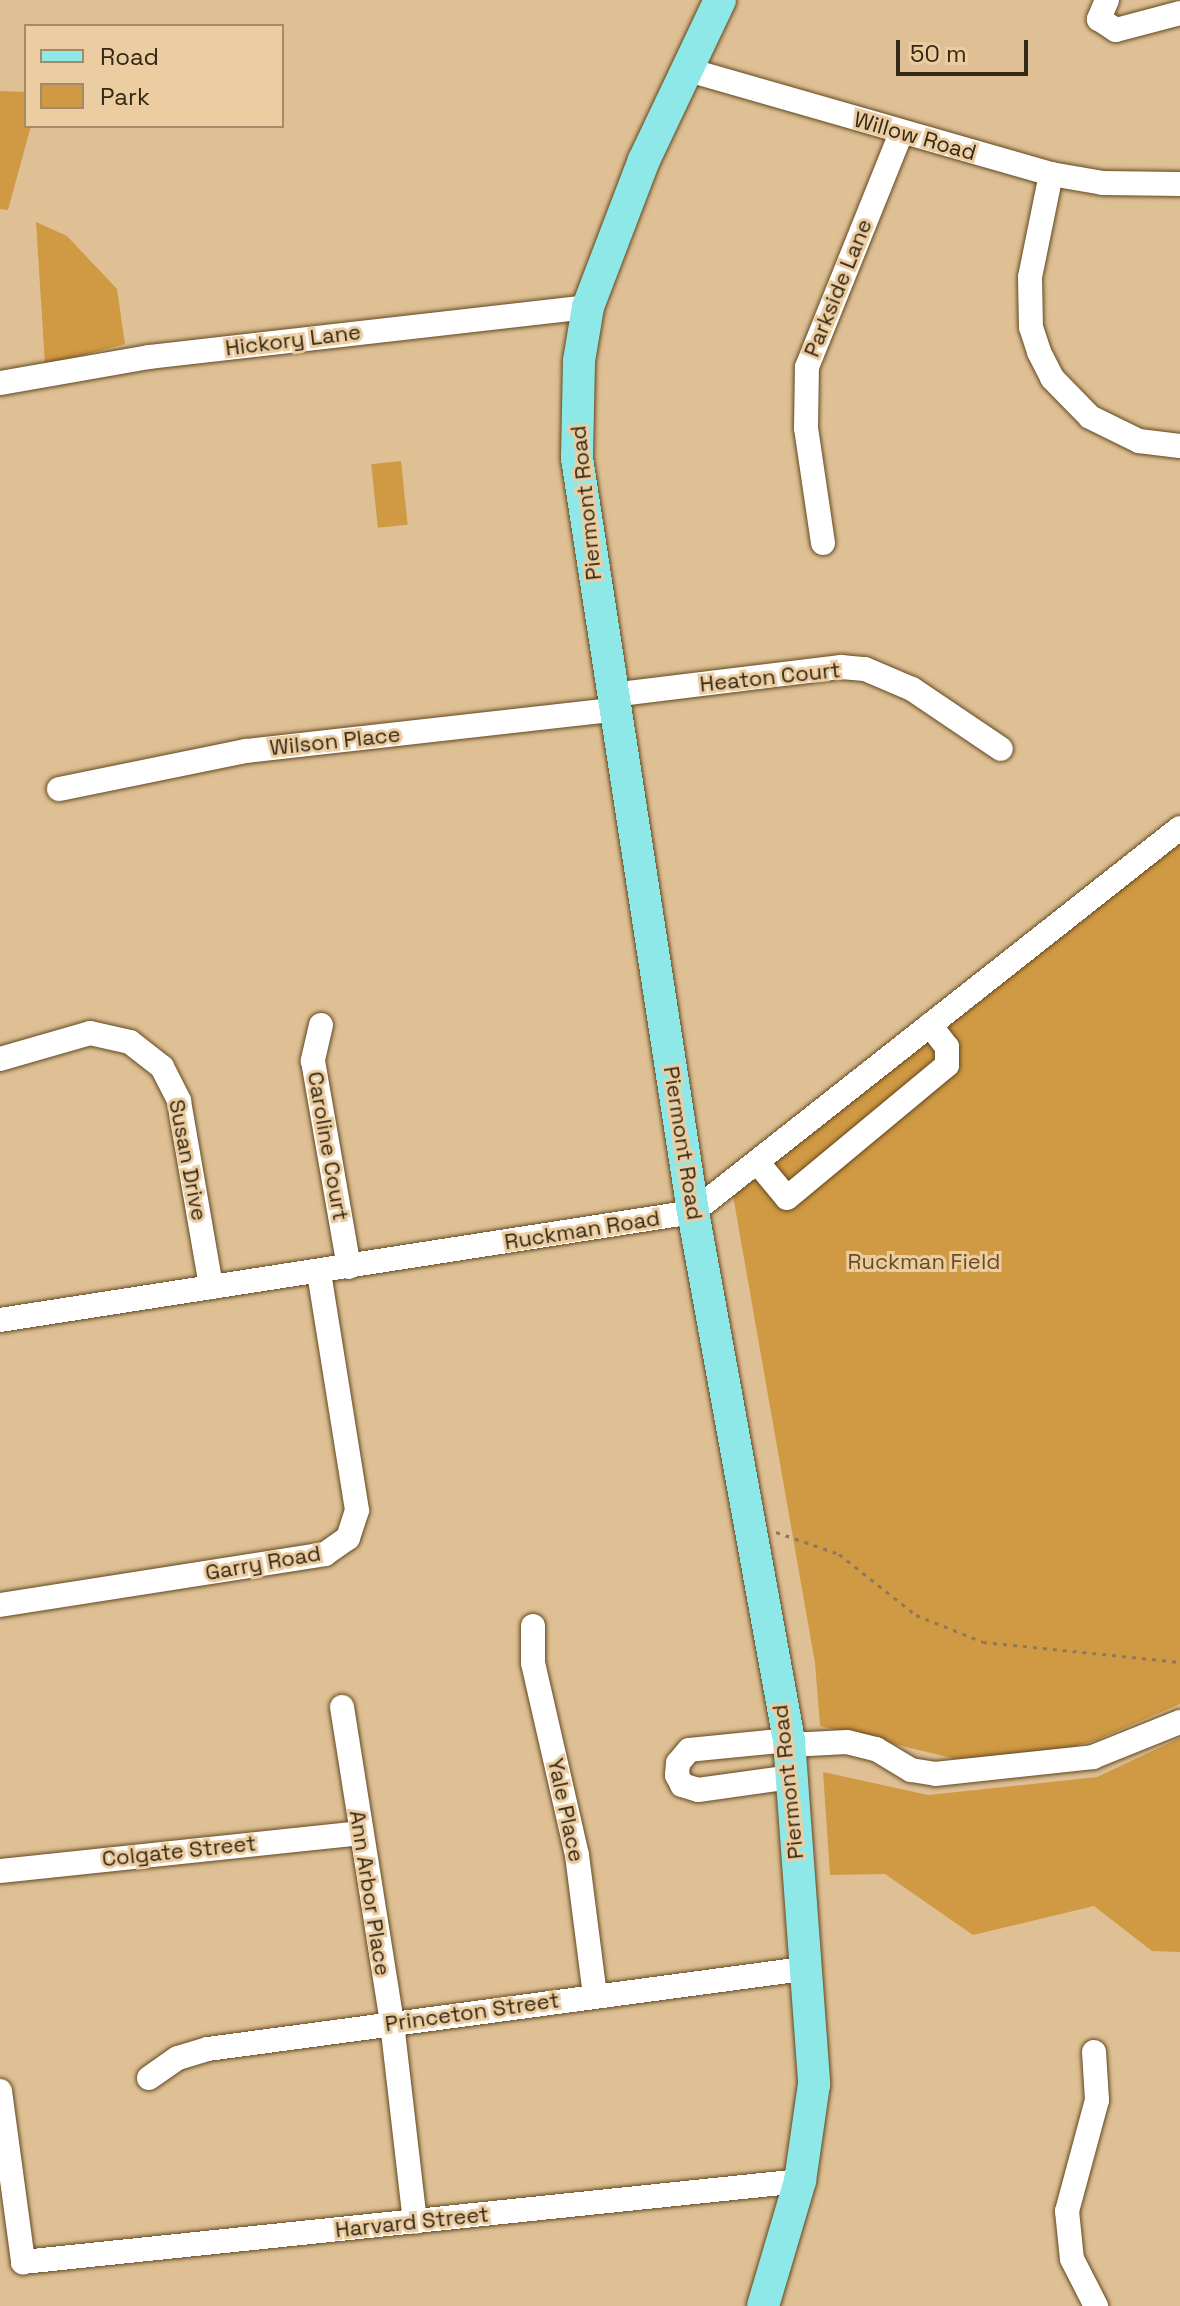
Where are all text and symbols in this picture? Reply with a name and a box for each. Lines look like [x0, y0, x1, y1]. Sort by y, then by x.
legend [24, 24, 284, 128]
scale bar [900, 24, 1032, 74]
text: 50 m [910, 38, 967, 69]
text: Road [100, 41, 159, 72]
text: Park [100, 81, 150, 112]
street label: Willow Road [851, 106, 979, 166]
street label: Parkside Lane [798, 215, 878, 361]
street label: Hickory Lane [224, 319, 362, 361]
street label: Piermont Road [565, 424, 607, 582]
street label: Heaton Court [698, 656, 842, 698]
street label: Wilson Place [268, 721, 402, 761]
street label: Piermont Road [658, 1064, 708, 1222]
street label: Caroline Court [302, 1069, 354, 1223]
street label: Susan Drive [163, 1097, 213, 1223]
street label: Ruckman Road [502, 1205, 662, 1255]
park label: Ruckman Field [848, 1249, 1000, 1275]
street label: Garry Road [203, 1540, 323, 1586]
street label: Piermont Road [767, 1703, 809, 1861]
street label: Yale Place [542, 1756, 590, 1864]
street label: Ann Arbor Place [344, 1808, 396, 1978]
street label: Colgate Street [101, 1830, 257, 1872]
street label: Princeton Street [383, 1987, 561, 2037]
street label: Harvard Street [334, 2201, 490, 2243]

